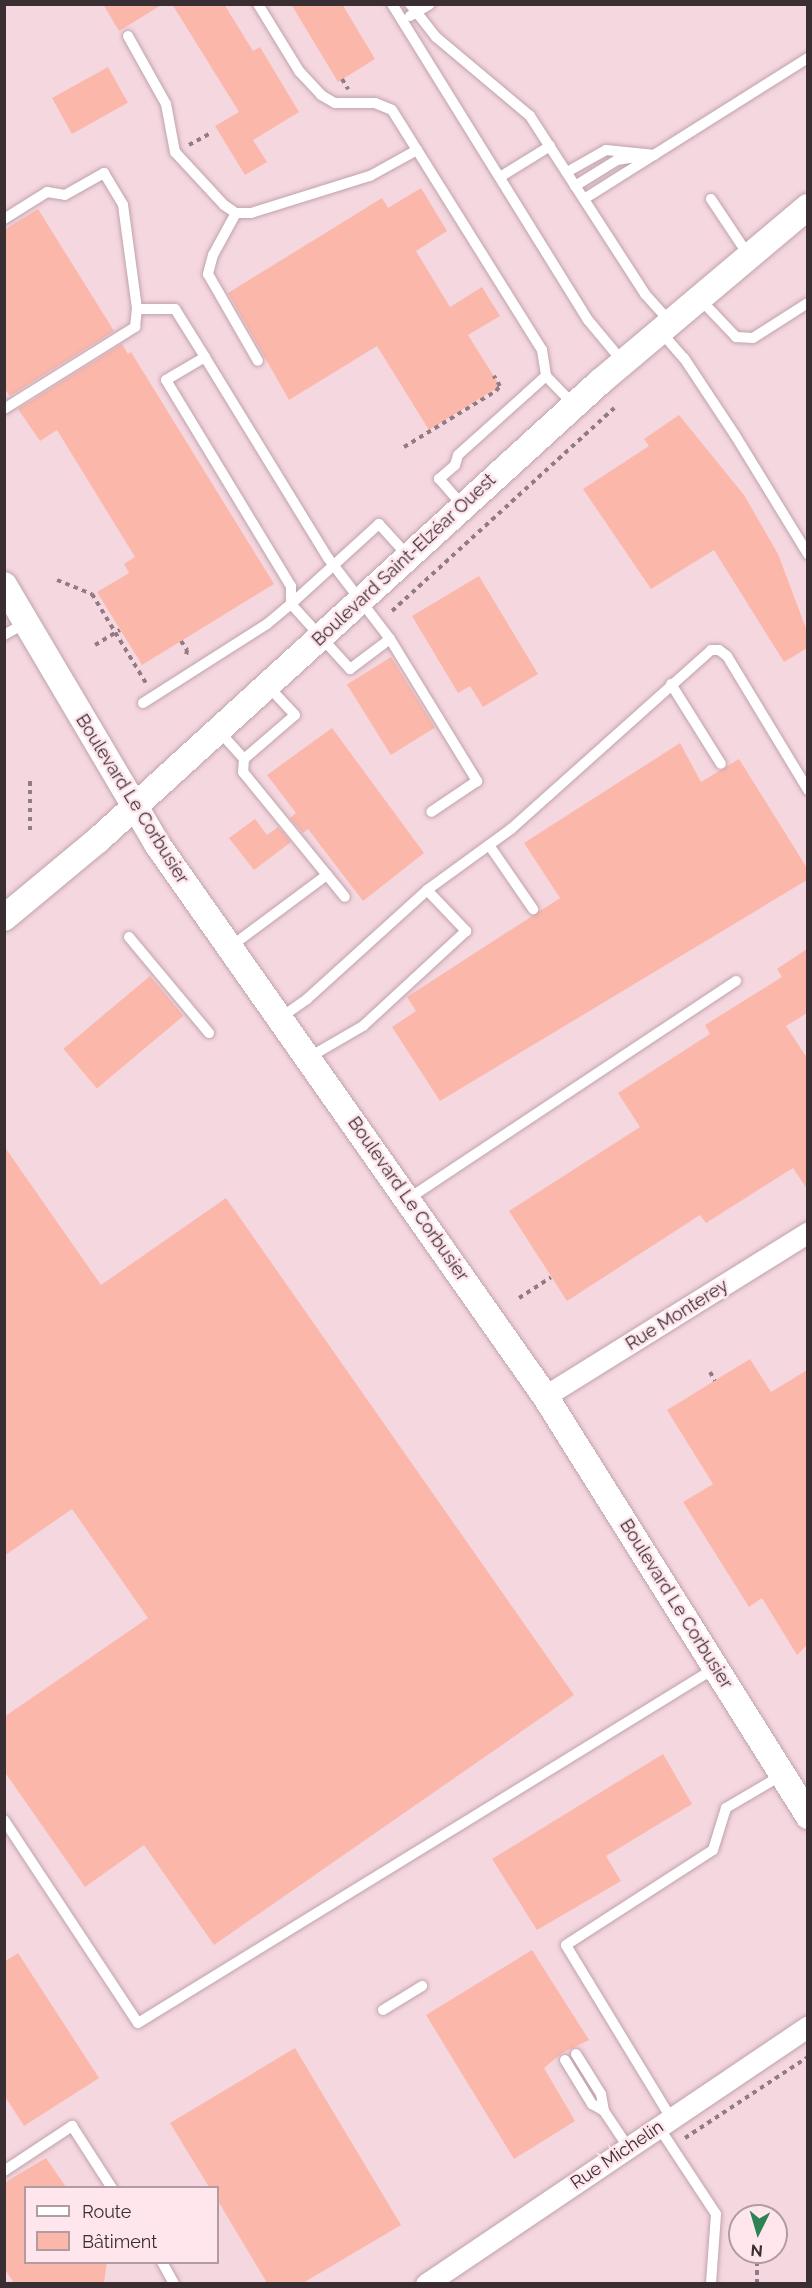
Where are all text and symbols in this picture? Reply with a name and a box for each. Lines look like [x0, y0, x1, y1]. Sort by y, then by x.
street label: Boulevard Saint-Elzéar Ouest [308, 469, 500, 651]
street label: Boulevard Le Corbusier [71, 710, 193, 888]
street label: Boulevard Le Corbusier [343, 1113, 473, 1285]
street label: Rue Monterey [622, 1275, 732, 1355]
street label: Boulevard Le Corbusier [615, 1515, 737, 1693]
street label: Rue Michelin [566, 2116, 668, 2194]
legend [24, 2186, 219, 2264]
text: Route [82, 2201, 131, 2222]
north arrow [728, 2204, 788, 2264]
text: Bâtiment [82, 2231, 157, 2252]
text: N [750, 2240, 763, 2260]

